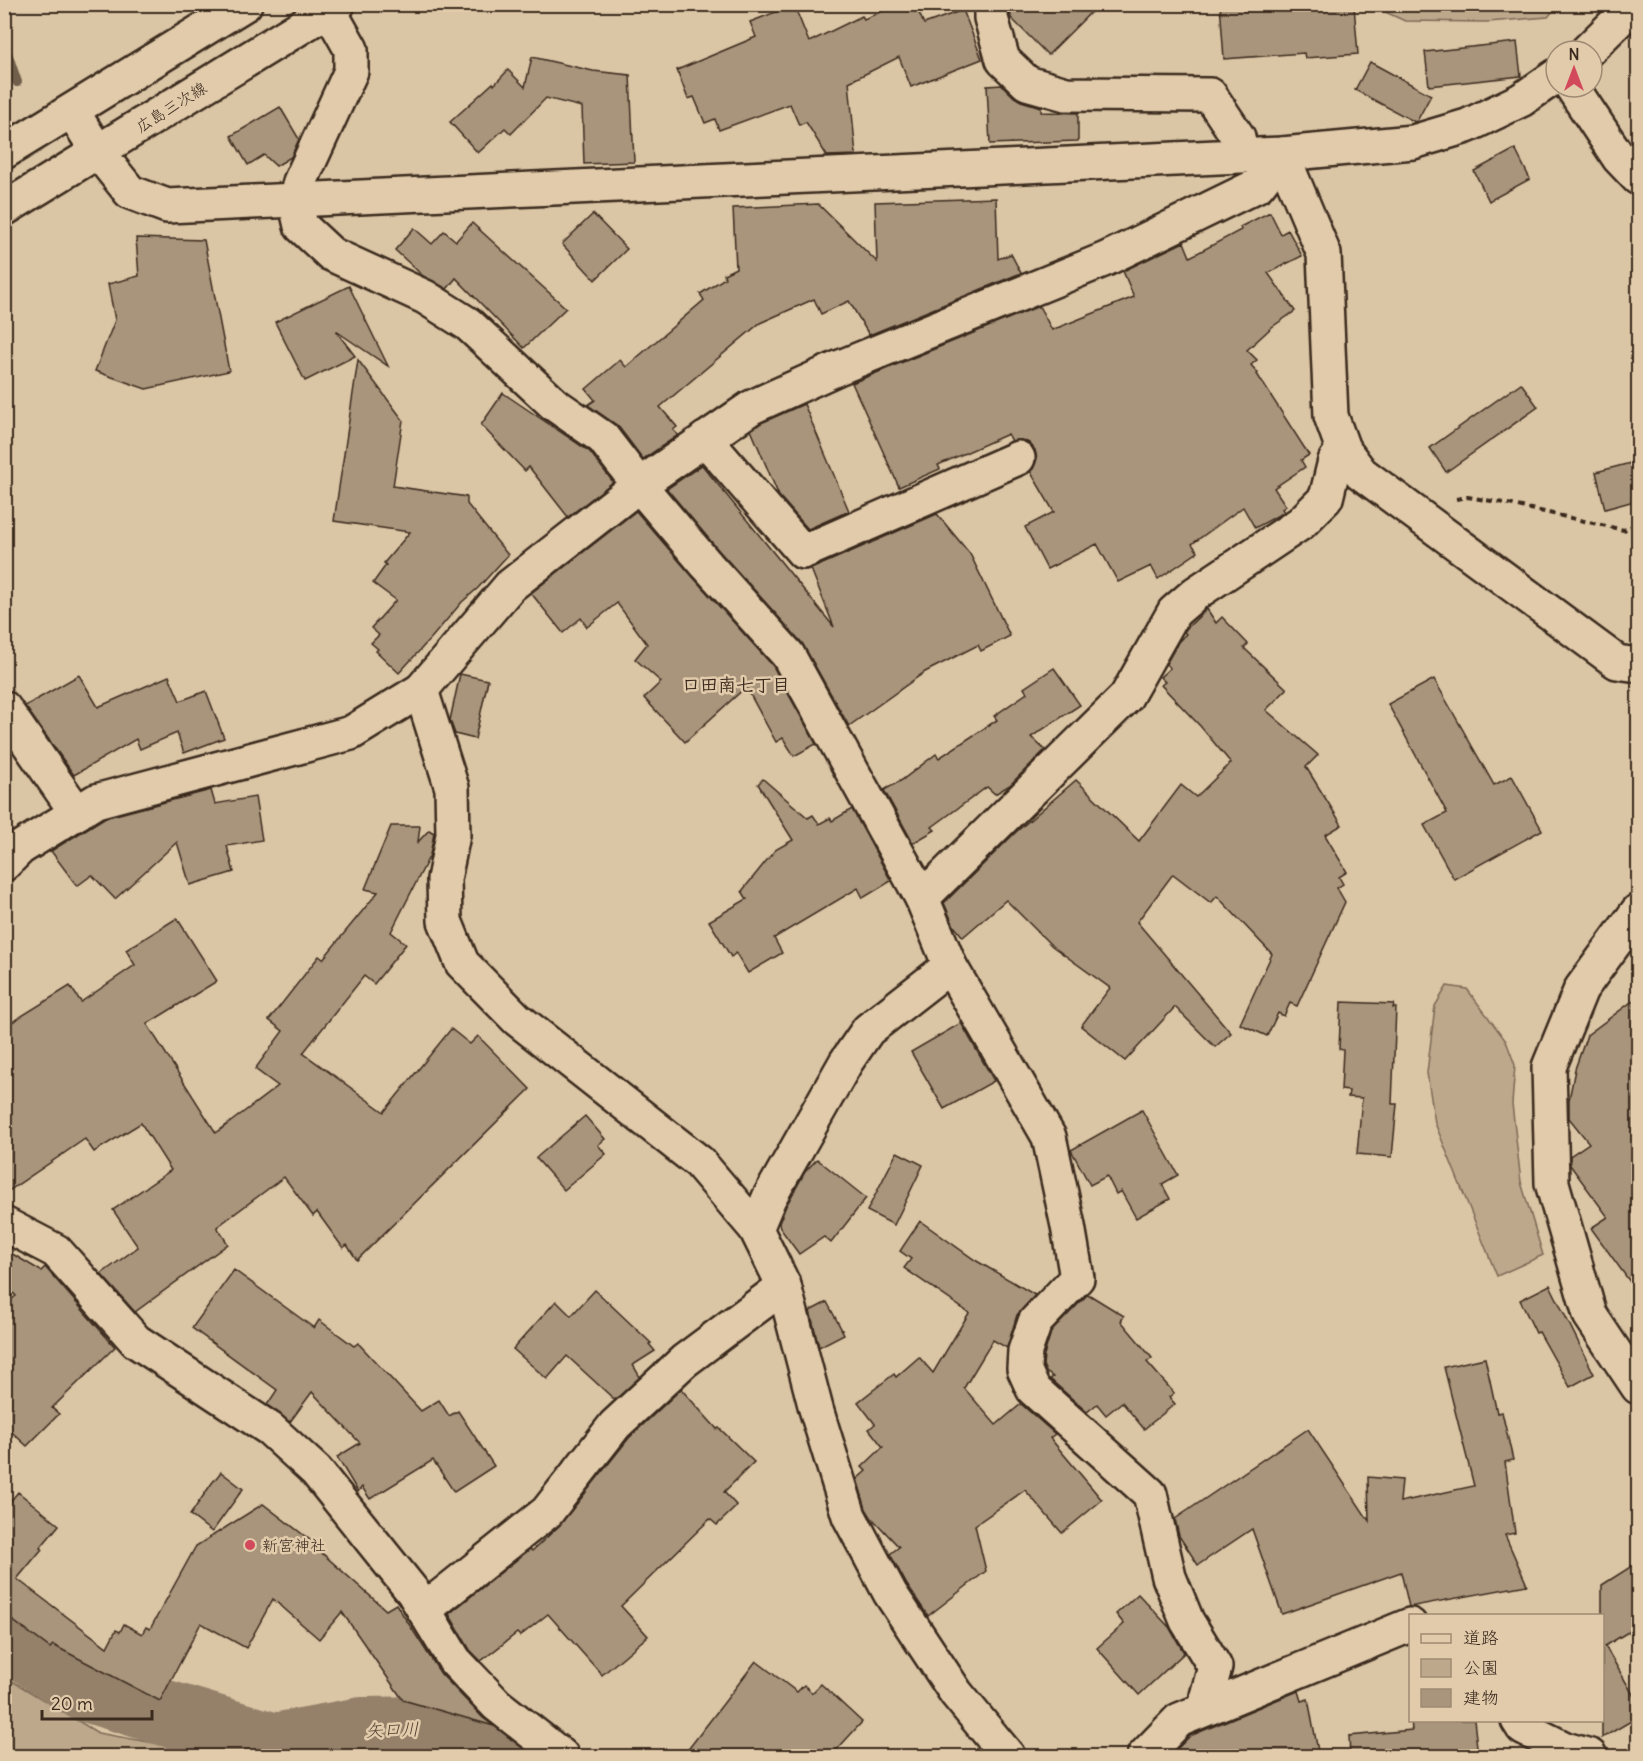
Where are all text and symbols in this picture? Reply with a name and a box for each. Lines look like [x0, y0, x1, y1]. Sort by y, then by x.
north arrow [1544, 39, 1604, 99]
text: N [1568, 44, 1580, 64]
street label: 広島三次線 [132, 77, 210, 137]
district label: 口田南七丁目 [682, 673, 790, 696]
place label: 新宮神社 [262, 1535, 326, 1555]
marker: 新宮神社 [243, 1538, 257, 1552]
legend [1409, 1614, 1604, 1722]
text: 道路 [1463, 1626, 1499, 1649]
text: 公園 [1463, 1656, 1499, 1679]
scale bar [42, 1683, 152, 1721]
text: 建物 [1463, 1686, 1499, 1709]
text: 20 m [51, 1692, 93, 1715]
water label: 矢口川 [365, 1717, 419, 1742]

